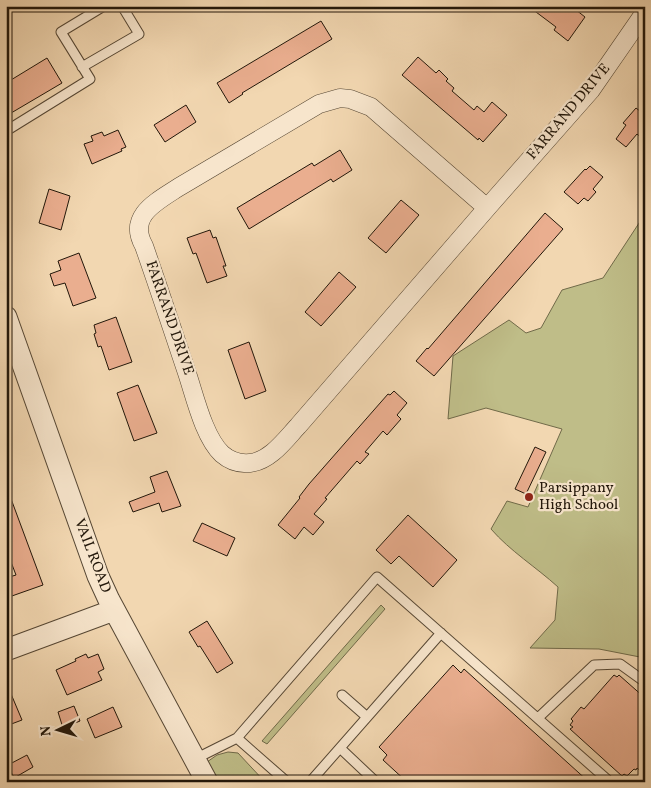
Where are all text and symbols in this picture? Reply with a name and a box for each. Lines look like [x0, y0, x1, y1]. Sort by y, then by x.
street label: FARRAND DRIVE [522, 59, 616, 165]
street label: FARRAND DRIVE [140, 258, 198, 378]
place label: Parsippany High School [539, 478, 618, 516]
marker: Parsippany High School [523, 491, 535, 503]
street label: VAIL ROAD [68, 516, 116, 596]
north arrow [32, 706, 82, 756]
text: N [37, 725, 56, 737]

